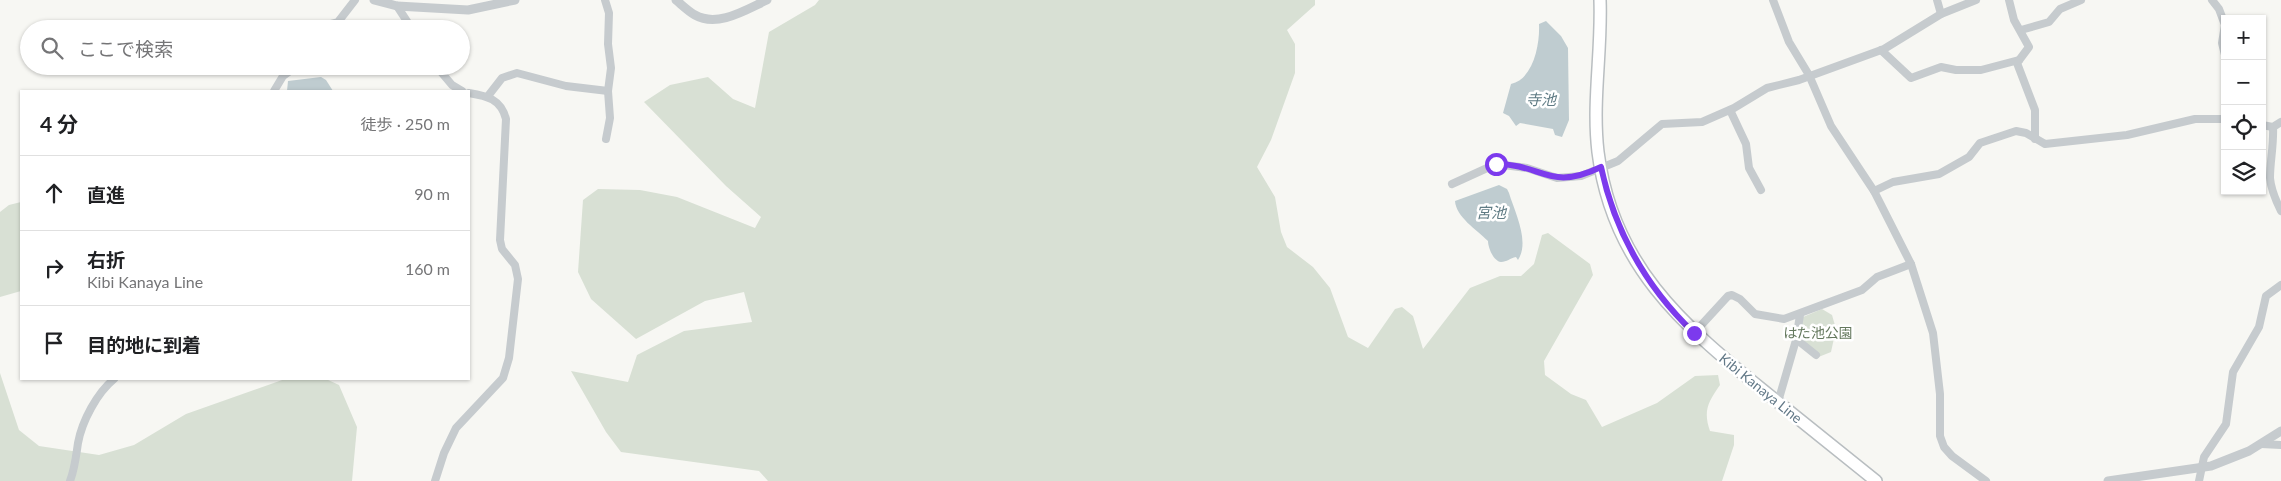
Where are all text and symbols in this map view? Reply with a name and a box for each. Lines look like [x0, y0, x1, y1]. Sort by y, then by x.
map controls [2221, 15, 2266, 195]
button: + [2221, 15, 2266, 60]
search box [20, 20, 470, 75]
icon: search [38, 34, 66, 62]
text: ここで検索 [78, 37, 173, 60]
button: − [2221, 60, 2266, 105]
water label: 寺池 [1526, 90, 1558, 108]
button: locate [2221, 105, 2266, 150]
text: 4 分 [40, 111, 78, 136]
text: 徒歩 · 250 m [361, 114, 450, 133]
button: layers [2221, 150, 2266, 195]
route start [1485, 153, 1508, 176]
icon: ahead [40, 179, 68, 207]
text: 直進 [87, 183, 125, 206]
text: 90 m [414, 184, 450, 203]
water label: 宮池 [1476, 203, 1508, 221]
text: 右折 [87, 248, 125, 271]
icon: right [40, 254, 68, 282]
text: 160 m [405, 259, 450, 278]
text: Kibi Kanaya Line [87, 272, 203, 291]
route end [1683, 322, 1706, 345]
park label: はた池公園 [1783, 324, 1853, 341]
icon: arrive [40, 329, 68, 357]
text: 目的地に到着 [87, 333, 201, 356]
street label: Kibi Kanaya Line [1716, 349, 1806, 427]

